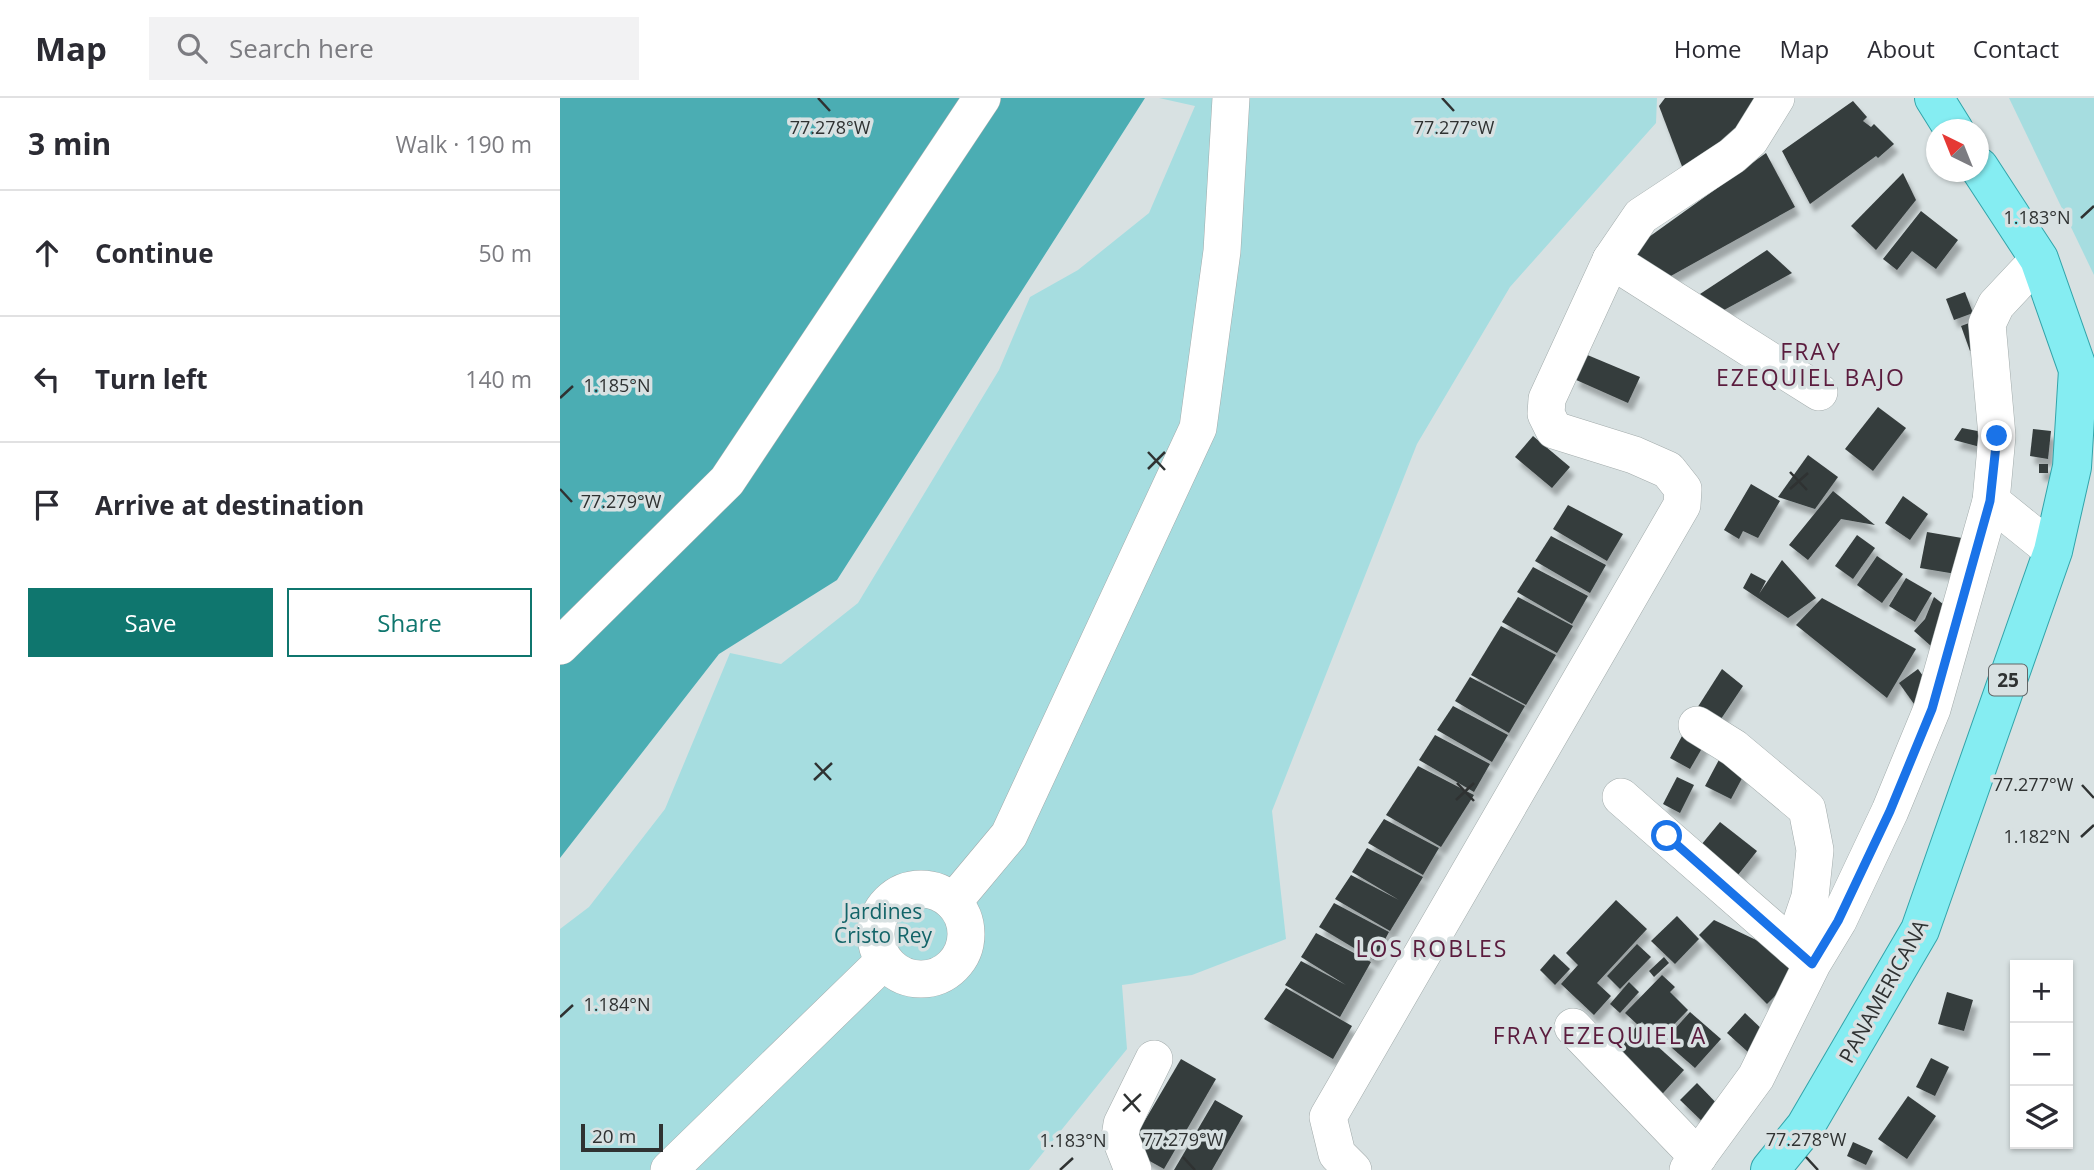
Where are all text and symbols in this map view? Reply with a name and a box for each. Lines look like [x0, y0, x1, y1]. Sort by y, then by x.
search box [149, 17, 639, 80]
text: Map [35, 26, 107, 71]
icon: search [173, 29, 211, 67]
text: Search here [229, 30, 374, 66]
text: Home [1674, 32, 1742, 65]
text: Map [1780, 32, 1829, 65]
text: About [1867, 32, 1935, 65]
text: Contact [1973, 32, 2059, 65]
text: 77.278°W [790, 115, 871, 139]
text: 77.277°W [1414, 115, 1495, 139]
north arrow [1926, 119, 1989, 182]
text: 3 min [28, 123, 111, 164]
text: Walk · 190 m [395, 128, 532, 160]
text: 1.183°N [2003, 205, 2071, 229]
icon: ahead [28, 234, 66, 272]
text: Continue [95, 235, 214, 271]
text: 50 m [478, 237, 532, 269]
district label: FRAY EZEQUIEL BAJO [1716, 335, 1906, 393]
icon: left [28, 360, 66, 398]
text: Turn left [95, 361, 207, 397]
text: 140 m [465, 363, 532, 395]
text: 1.185°N [583, 373, 651, 397]
route end [1981, 420, 2012, 451]
icon: arrive [28, 486, 66, 524]
text: Arrive at destination [95, 487, 364, 523]
text: 77.279°W [581, 489, 662, 513]
button: Save [28, 588, 273, 657]
button: Share [287, 588, 532, 657]
road number: 25 [1989, 664, 2027, 695]
text: 77.277°W [1993, 772, 2074, 796]
route start [1651, 820, 1682, 851]
text: 1.182°N [2003, 824, 2071, 848]
park label: Jardines Cristo Rey [834, 897, 932, 949]
street label: PANAMERICANA [1832, 914, 1934, 1068]
district label: LOS ROBLES [1356, 932, 1508, 964]
map controls [2010, 960, 2073, 1149]
button: + [2010, 960, 2073, 1023]
text: 1.184°N [583, 992, 651, 1016]
district label: FRAY EZEQUIEL A [1493, 1019, 1707, 1051]
button: − [2010, 1023, 2073, 1086]
button: layers [2010, 1086, 2073, 1149]
scale bar [581, 1121, 663, 1153]
text: 20 m [592, 1123, 636, 1149]
text: 77.279°W [1143, 1127, 1224, 1151]
text: 77.278°W [1766, 1127, 1847, 1151]
text: 1.183°N [1039, 1128, 1107, 1152]

